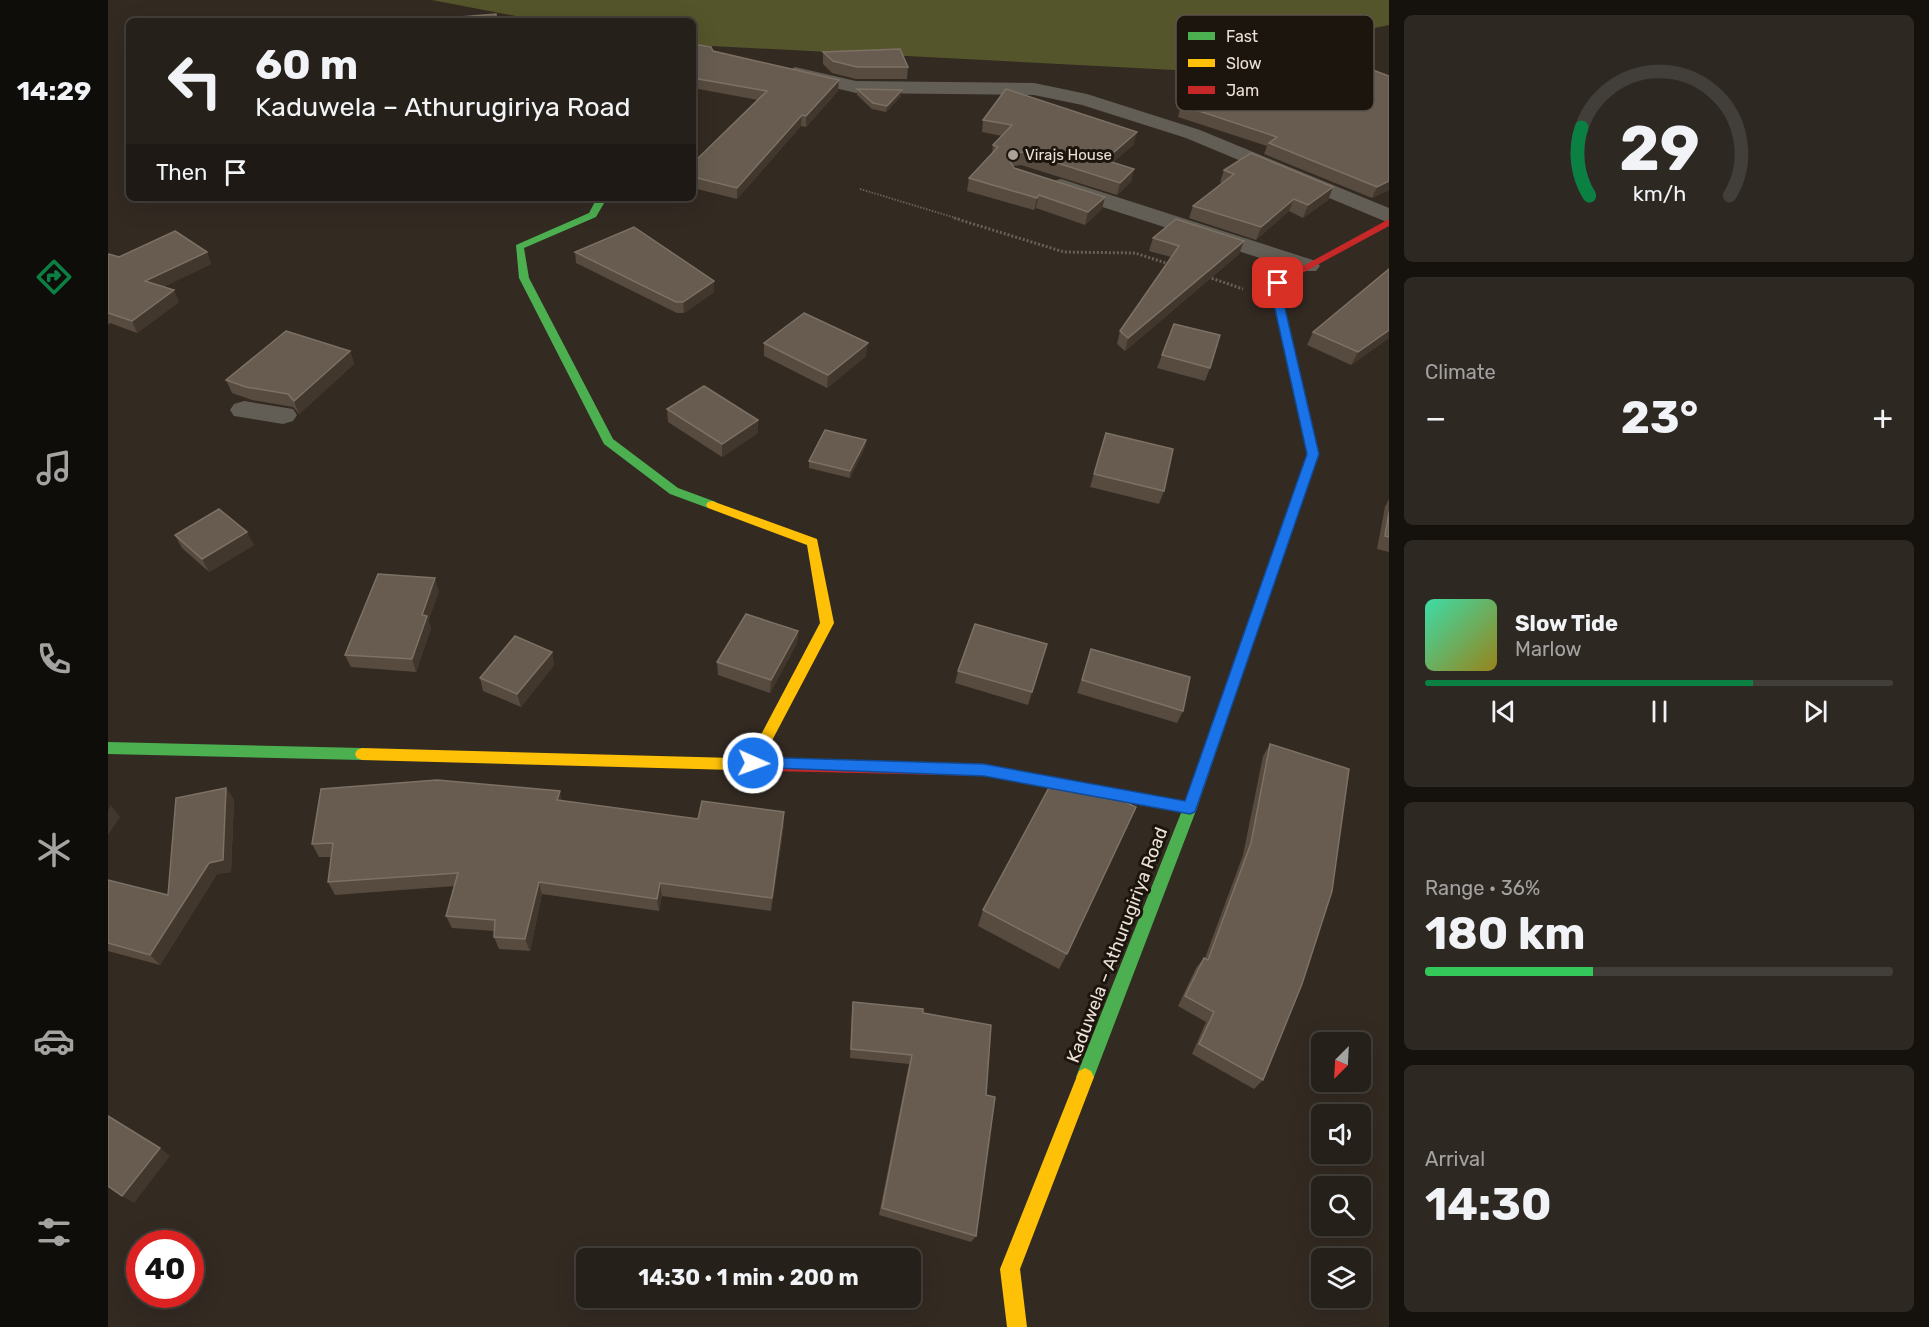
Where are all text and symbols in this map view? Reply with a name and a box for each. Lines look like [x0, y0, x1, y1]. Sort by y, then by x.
legend [1176, 15, 1374, 111]
text: Fast [1226, 27, 1258, 46]
text: 60 m [255, 40, 358, 90]
icon: left [156, 42, 234, 120]
text: Slow [1226, 54, 1262, 73]
text: 14:29 [17, 75, 91, 107]
text: Jam [1226, 81, 1259, 100]
text: Kaduwela – Athurugiriya Road [255, 91, 631, 123]
text: 29 [1619, 112, 1699, 186]
place label: Virajs House [1025, 146, 1112, 164]
marker: Virajs House [1006, 148, 1020, 162]
icon: arrive [219, 156, 252, 189]
text: Then [156, 159, 207, 186]
text: km/h [1632, 181, 1686, 206]
icon: directions [33, 256, 75, 298]
pin [1252, 257, 1303, 308]
icon: arrive [1261, 266, 1294, 299]
text: Climate [1425, 360, 1496, 384]
text: 23° [1621, 391, 1698, 444]
text: − [1425, 398, 1446, 437]
text: + [1872, 398, 1893, 437]
icon: music [33, 447, 75, 489]
text: Slow Tide [1515, 610, 1618, 637]
text: Marlow [1515, 637, 1582, 661]
icon: phone [33, 638, 75, 680]
icon: previous [1487, 695, 1520, 728]
icon: pause [1643, 695, 1676, 728]
icon: next [1799, 695, 1832, 728]
position arrow [721, 731, 785, 795]
street label: Kaduwela – Athurugiriya Road [1062, 824, 1172, 1066]
icon: climate [33, 829, 75, 871]
text: Range · 36% [1425, 876, 1540, 900]
text: 180 km [1425, 907, 1586, 960]
icon: car [33, 1020, 75, 1062]
north arrow [1311, 1032, 1371, 1092]
map controls [1311, 1032, 1371, 1308]
button: sound [1311, 1104, 1371, 1164]
text: Arrival [1425, 1147, 1485, 1171]
button: search [1311, 1176, 1371, 1236]
text: 14:30 [1425, 1178, 1552, 1231]
icon: filters [33, 1211, 75, 1253]
speed limit sign: 40 [126, 1230, 204, 1308]
button: layers [1311, 1248, 1371, 1308]
text: 14:30 · 1 min · 200 m [638, 1264, 859, 1291]

